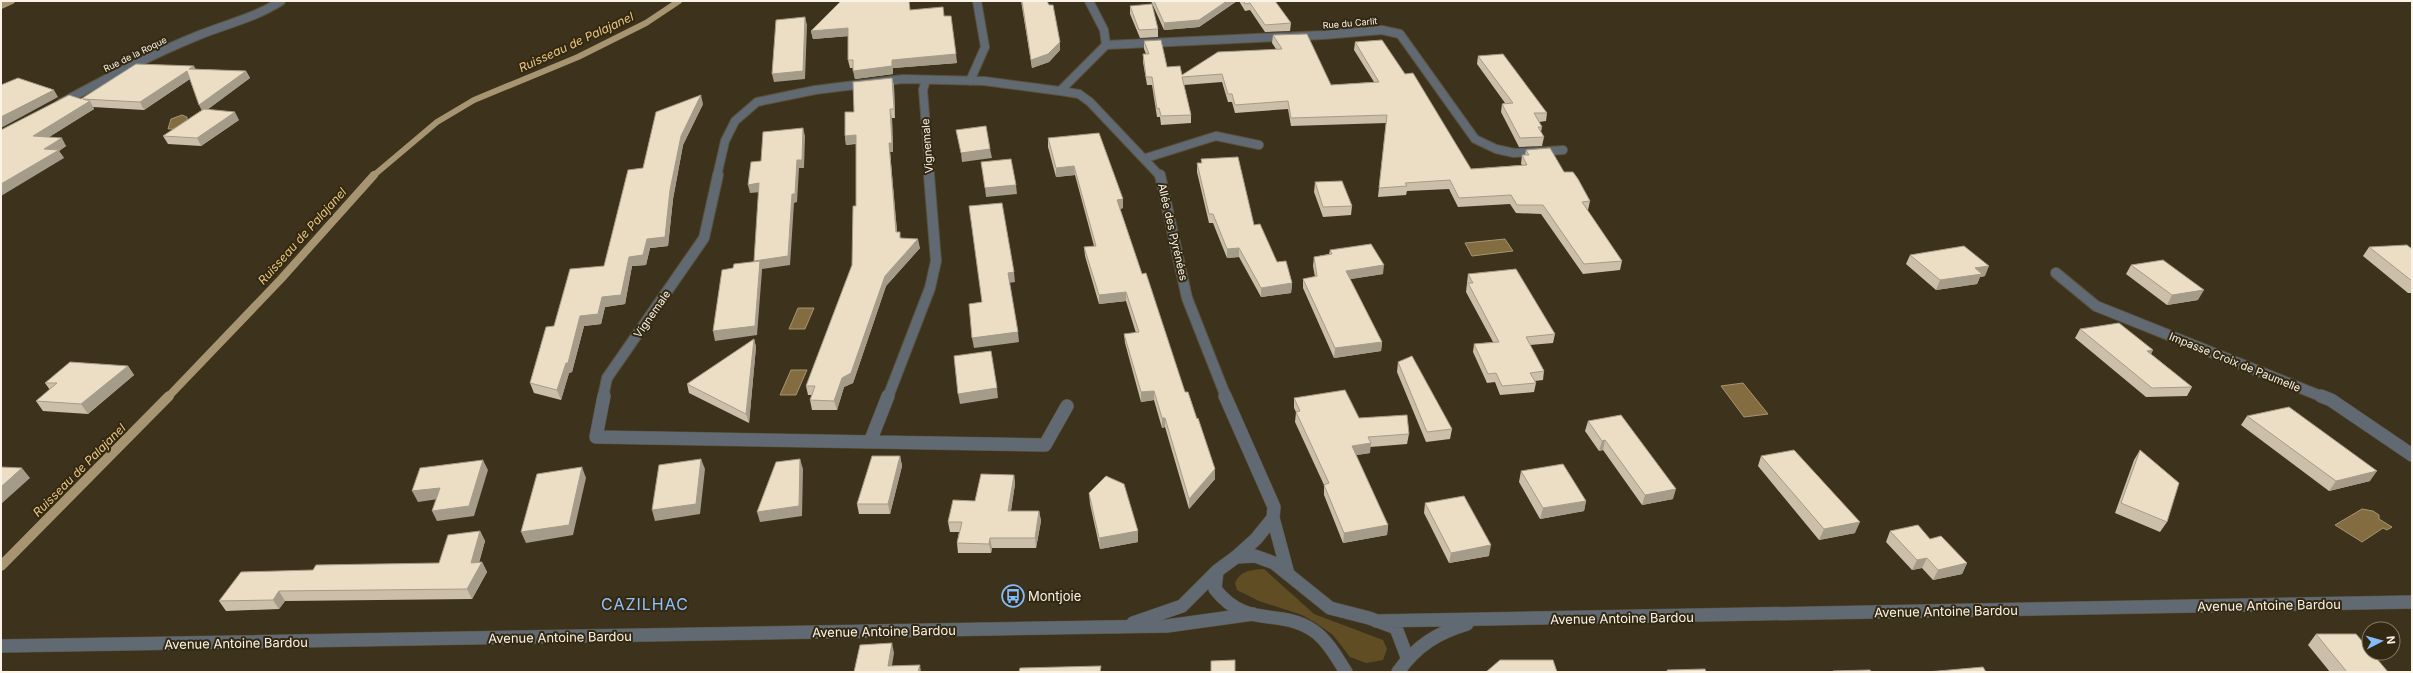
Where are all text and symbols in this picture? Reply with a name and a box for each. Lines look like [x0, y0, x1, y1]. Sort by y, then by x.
water label: Ruisseau de Palajanel [516, 9, 636, 75]
street label: Rue du Carlit [1322, 15, 1378, 31]
street label: Rue de la Roque [102, 34, 168, 74]
street label: Vignemale [918, 118, 936, 174]
street label: Allée des Pyrénées [1155, 182, 1191, 282]
water label: Ruisseau de Palajanel [255, 184, 350, 288]
street label: Vignemale [631, 288, 673, 340]
street label: Impasse Croix de Paumelle [2167, 329, 2303, 395]
water label: Ruisseau de Palajanel [29, 420, 129, 520]
bus stop icon: Montjoie [1000, 583, 1026, 609]
place label: Montjoie [1028, 588, 1081, 604]
district label: CAZILHAC [601, 594, 689, 614]
street label: Avenue Antoine Bardou [2197, 596, 2341, 614]
street label: Avenue Antoine Bardou [1874, 602, 2018, 620]
street label: Avenue Antoine Bardou [1550, 609, 1694, 627]
north arrow [2361, 621, 2401, 661]
street label: Avenue Antoine Bardou [812, 622, 956, 640]
street label: Avenue Antoine Bardou [488, 628, 632, 646]
street label: Avenue Antoine Bardou [164, 634, 308, 652]
text: N [2384, 635, 2398, 645]

